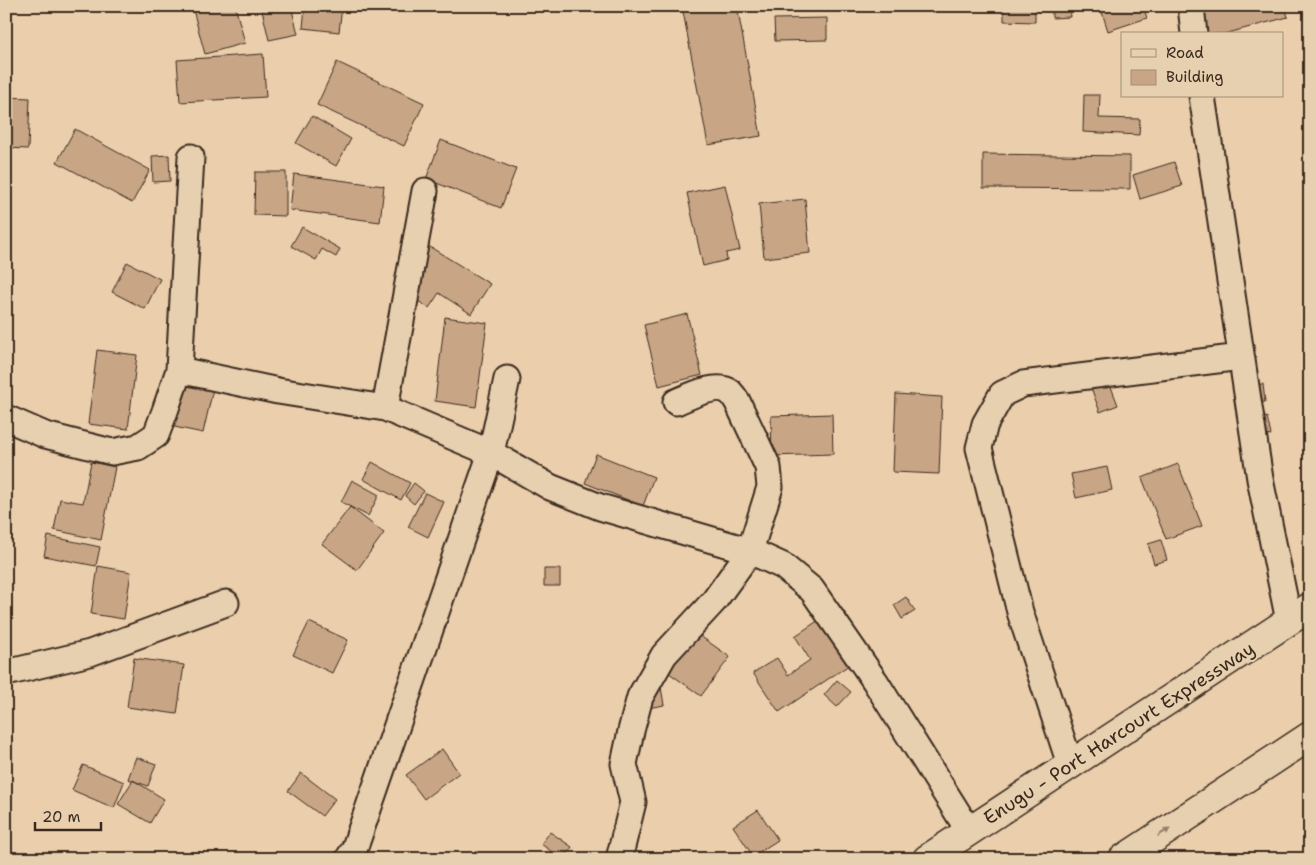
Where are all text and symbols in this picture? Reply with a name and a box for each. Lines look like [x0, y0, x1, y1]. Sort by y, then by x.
legend [1121, 32, 1284, 98]
text: Road [1166, 43, 1204, 63]
text: Building [1166, 67, 1223, 87]
street label: Enugu - Port Harcourt Expressway [979, 636, 1259, 830]
scale bar [35, 800, 101, 832]
text: 20 m [42, 807, 81, 827]
one-way arrow [1157, 827, 1171, 837]

